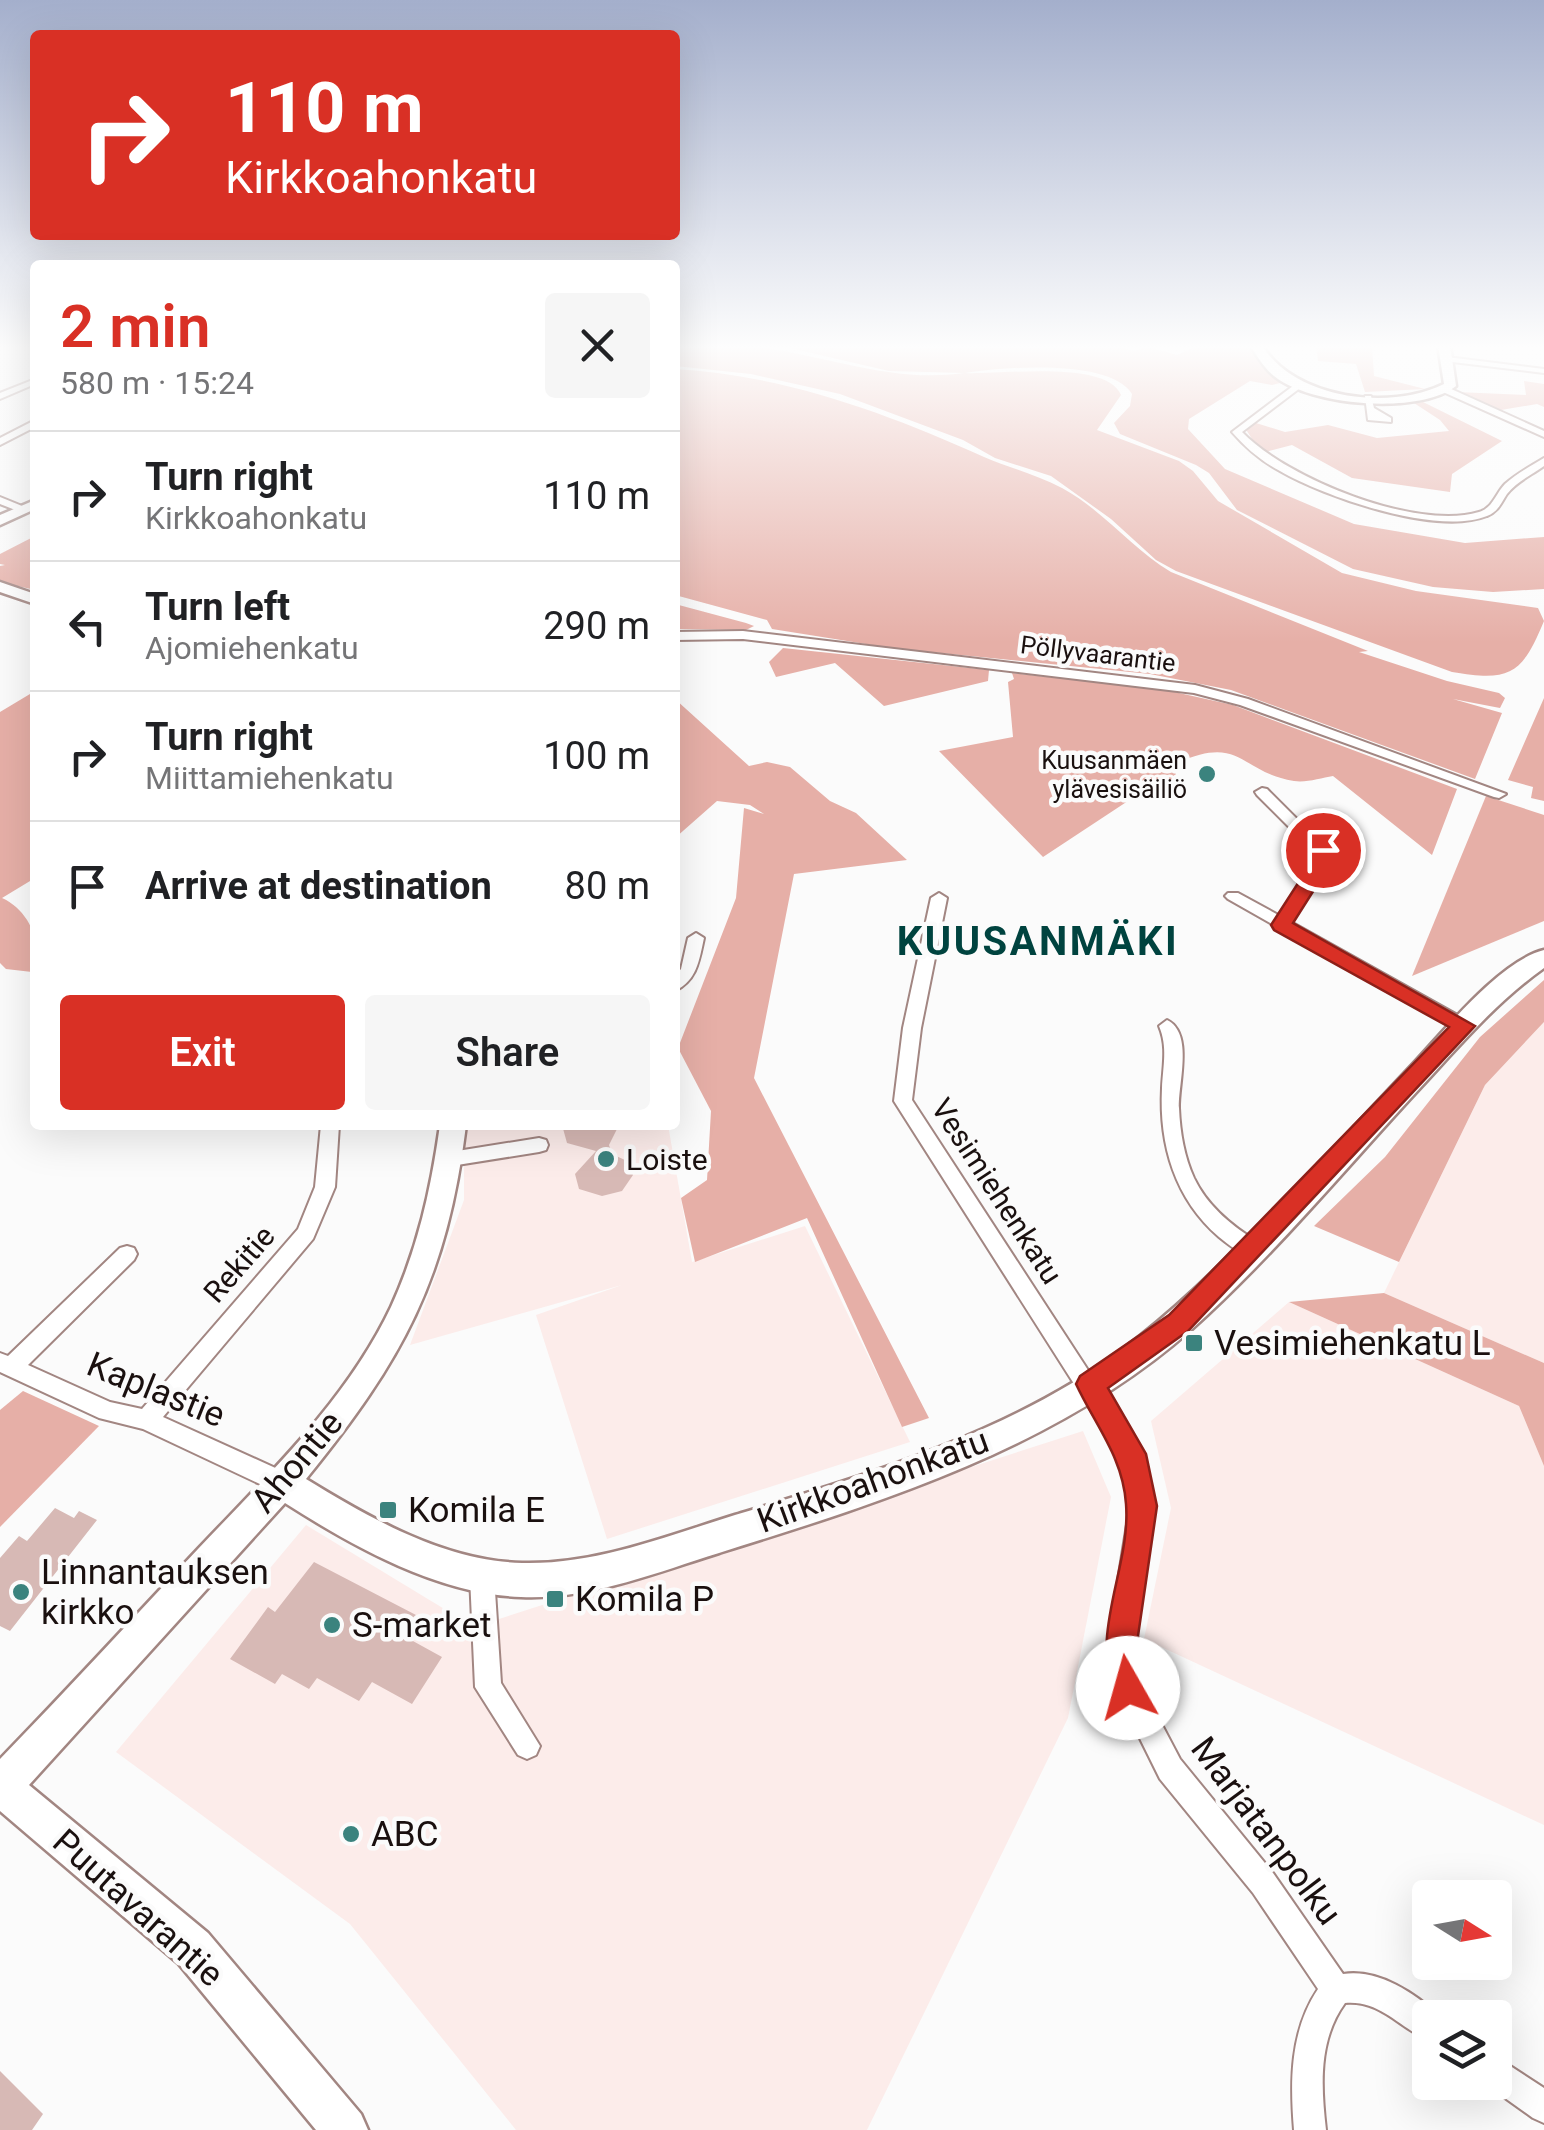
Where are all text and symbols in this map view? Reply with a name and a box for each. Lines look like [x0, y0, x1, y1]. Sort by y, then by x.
text: 110 m [225, 67, 424, 149]
icon: right [60, 70, 190, 200]
text: Kirkkoahonkatu [225, 151, 537, 204]
text: 2 min [60, 291, 210, 362]
button: close [545, 293, 650, 398]
text: 580 m · 15:24 [60, 364, 254, 402]
text: Turn right [145, 455, 313, 499]
icon: right [60, 469, 115, 524]
text: 110 m [543, 474, 650, 518]
text: Kirkkoahonkatu [145, 499, 367, 537]
text: Turn left [145, 585, 290, 629]
icon: left [60, 599, 115, 654]
text: 290 m [543, 604, 650, 648]
text: Ajomiehenkatu [145, 629, 359, 667]
street label: Pöllyvaarantie [1019, 630, 1177, 678]
text: Turn right [145, 715, 313, 759]
icon: right [60, 729, 115, 784]
text: 100 m [543, 734, 650, 778]
place label: Kuusanmäen ylävesisäiliö [1041, 746, 1187, 804]
text: Miittamiehenkatu [145, 759, 394, 797]
marker: Kuusanmäen ylävesisäiliö [1196, 763, 1218, 785]
pin [1281, 808, 1366, 893]
icon: arrive [1296, 823, 1351, 878]
icon: arrive [60, 859, 115, 914]
text: Arrive at destination [145, 864, 492, 908]
text: 80 m [565, 864, 650, 908]
district label: KUUSANMÄKI [897, 918, 1179, 965]
button: Exit [60, 995, 345, 1110]
button: Share [365, 995, 650, 1110]
street label: Vesimiehenkatu [924, 1092, 1070, 1290]
place label: Loiste [626, 1142, 708, 1177]
marker: Loiste [595, 1148, 617, 1170]
street label: Rekitie [196, 1219, 282, 1309]
place label: Vesimiehenkatu L [1214, 1323, 1491, 1364]
marker: Vesimiehenkatu L [1183, 1332, 1205, 1354]
street label: Kaplastie [81, 1344, 231, 1436]
street label: Ahontie [243, 1403, 351, 1521]
street label: Kirkkoahonkatu [752, 1420, 994, 1542]
place label: Komila E [408, 1490, 545, 1531]
marker: Komila E [377, 1499, 399, 1521]
place label: Linnantauksen kirkko [41, 1552, 269, 1633]
place label: Komila P [575, 1579, 714, 1620]
marker: Linnantauksen kirkko [10, 1581, 32, 1603]
marker: Komila P [544, 1588, 566, 1610]
place label: S-market [352, 1605, 491, 1646]
marker: S-market [321, 1614, 343, 1636]
position arrow [1076, 1636, 1180, 1740]
street label: Marjatanpolku [1182, 1729, 1350, 1933]
place label: ABC [371, 1814, 438, 1855]
street label: Puutavarantie [45, 1821, 231, 1995]
marker: ABC [340, 1823, 362, 1845]
north arrow [1412, 1880, 1512, 1980]
map controls [1412, 1880, 1512, 2100]
button: layers [1412, 2000, 1512, 2100]

